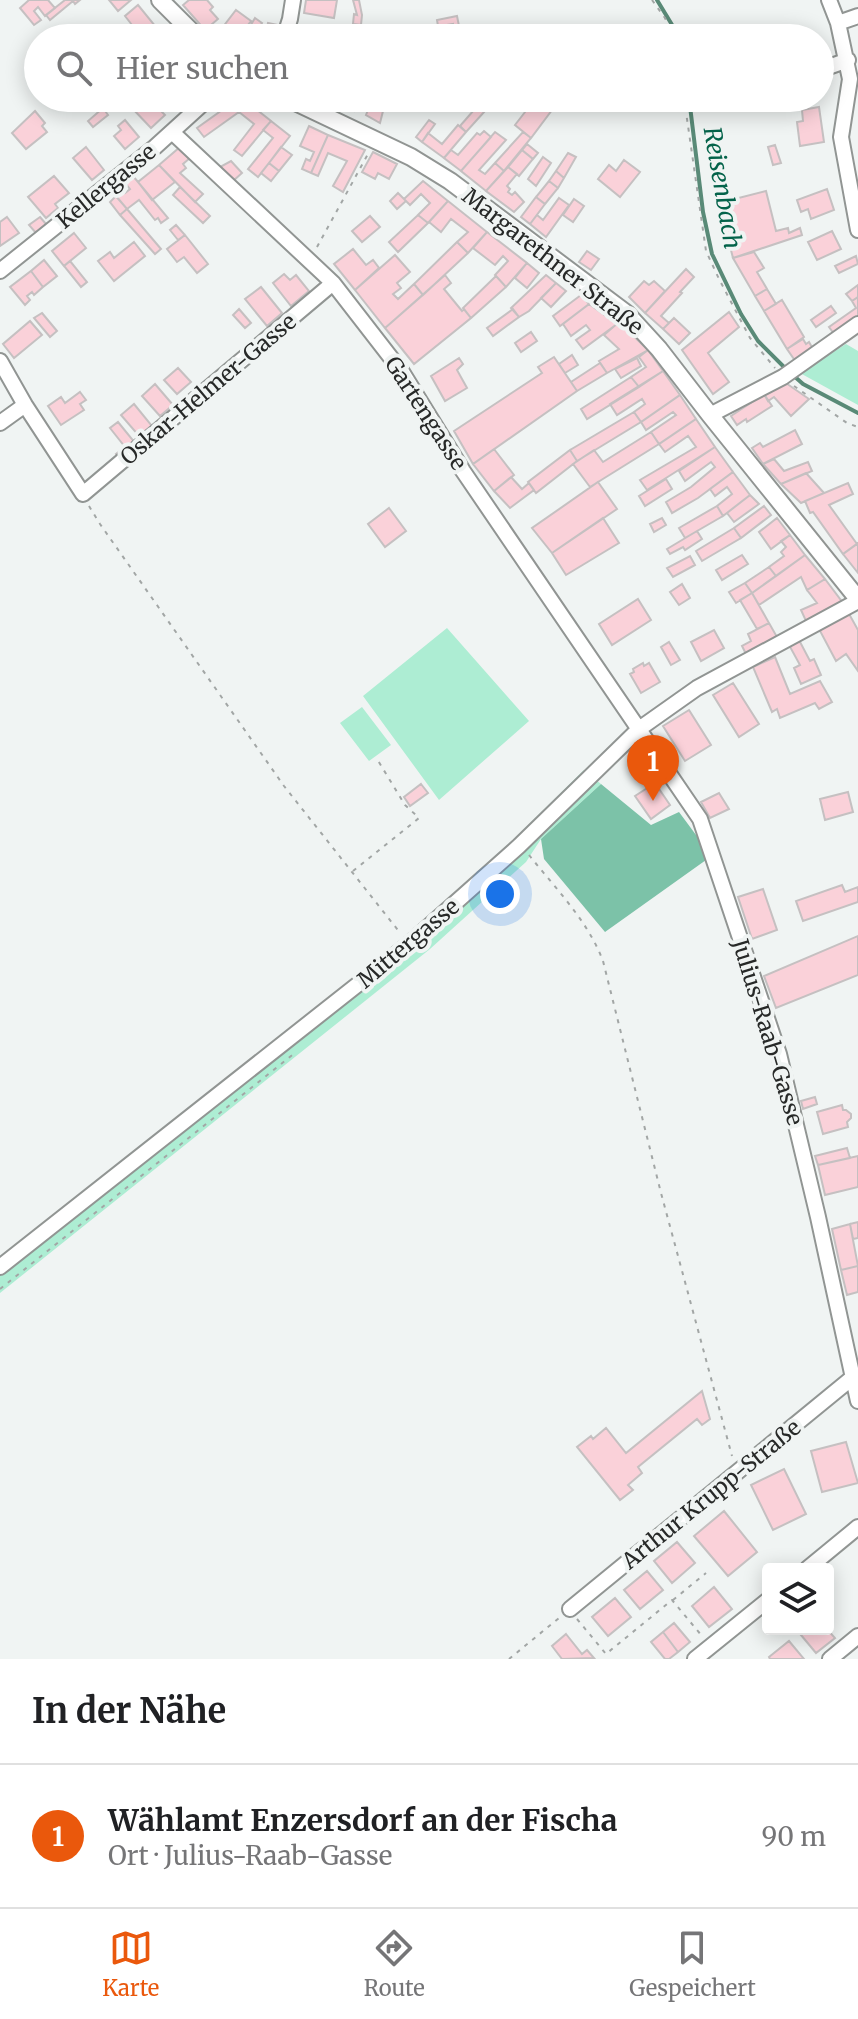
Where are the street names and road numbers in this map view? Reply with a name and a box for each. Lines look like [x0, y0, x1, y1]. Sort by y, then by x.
street label: Kellergasse [51, 137, 161, 235]
street label: Margarethner Straße [457, 182, 649, 340]
street label: Oskar-Helmer-Gasse [114, 307, 302, 471]
street label: Gartengasse [379, 351, 473, 475]
street label: Mittergasse [351, 892, 465, 994]
street label: Julius-Raab-Gasse [726, 935, 810, 1128]
street label: Arthur Krupp-Straße [615, 1413, 806, 1575]

